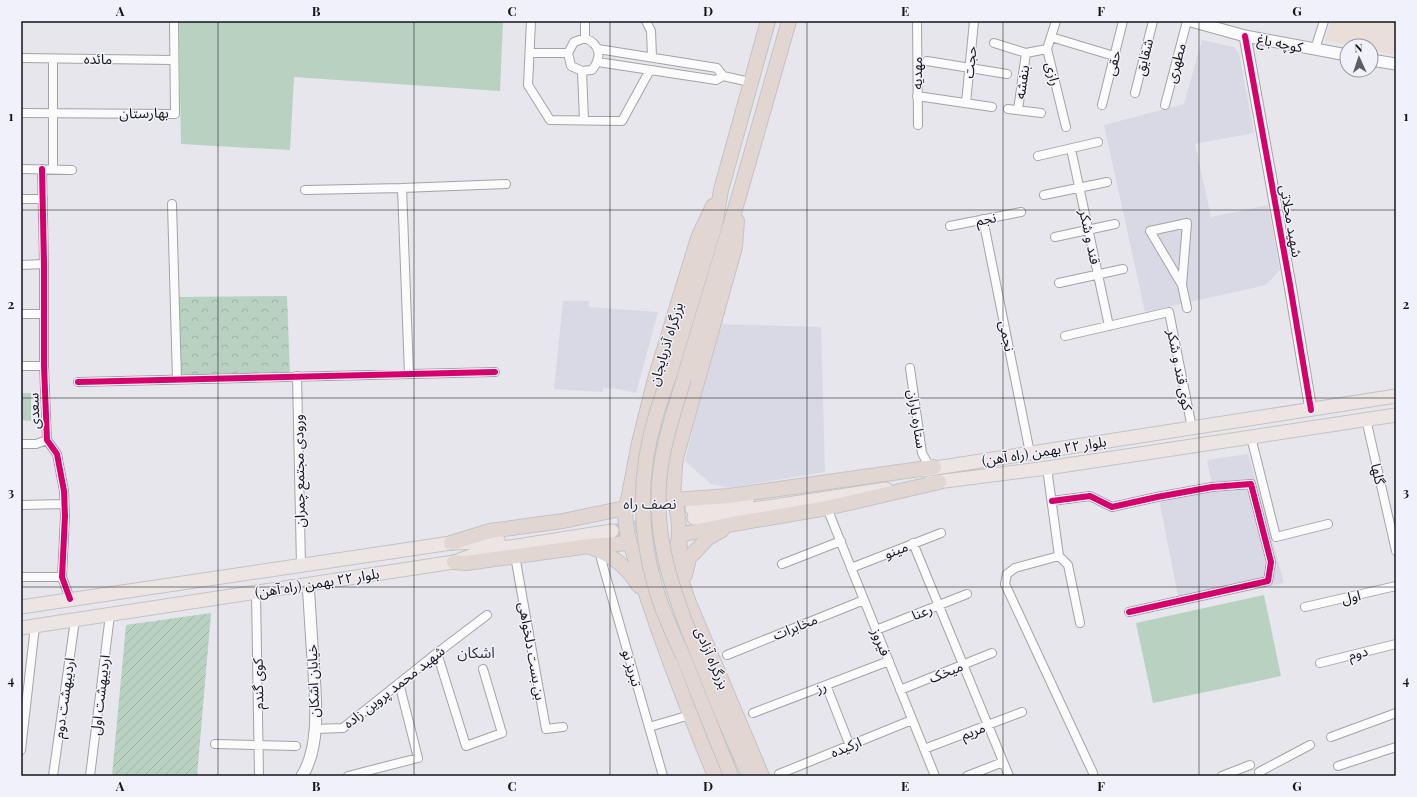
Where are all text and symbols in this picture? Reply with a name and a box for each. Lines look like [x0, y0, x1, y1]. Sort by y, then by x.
text: A [115, 2, 125, 19]
text: B [312, 2, 321, 19]
text: C [507, 2, 517, 19]
text: D [703, 2, 713, 19]
text: E [901, 2, 909, 19]
text: F [1097, 2, 1105, 19]
text: G [1292, 2, 1302, 19]
street label: کوچه باغ [1255, 29, 1305, 58]
street label: شقایق [1130, 36, 1158, 78]
north arrow [1339, 38, 1379, 78]
text: N [1354, 40, 1363, 55]
street label: مطهری [1161, 41, 1190, 85]
street label: حجت [958, 45, 981, 79]
street label: حقی [1100, 48, 1125, 78]
street label: مائده [84, 49, 112, 68]
street label: مهدیه [907, 57, 926, 89]
street label: رازی [1041, 60, 1066, 88]
street label: بنفشه [1010, 63, 1033, 100]
street label: بهارستان [119, 103, 169, 122]
text: 1 [9, 107, 14, 124]
text: 1 [1404, 107, 1409, 124]
street label: شهید محلاتی [1276, 183, 1307, 259]
street label: نجم [974, 207, 998, 232]
street label: قند و شکر [1075, 207, 1106, 266]
text: 2 [8, 295, 15, 312]
text: 2 [1403, 295, 1410, 312]
street label: بزرگراه آذربایجان [644, 299, 687, 388]
street label: نجمی [995, 319, 1020, 353]
street label: کوی قند و شکر [1163, 327, 1198, 412]
street label: ستاره باران [903, 388, 932, 450]
street label: سعدی [23, 392, 44, 430]
street label: ورودی مجتمع چمران [288, 414, 311, 528]
street label: بلوار ۲۲ بهمن (راه آهن) [980, 431, 1108, 470]
street label: گلها [1367, 461, 1390, 487]
text: 3 [8, 483, 14, 500]
text: 3 [1403, 483, 1409, 500]
district label: نصف راه [623, 493, 677, 513]
street label: مینو [881, 536, 910, 563]
street label: بلوار ۲۲ بهمن (راه آهن) [253, 563, 381, 602]
street label: اول [1339, 585, 1362, 608]
street label: رعنا [909, 599, 935, 624]
street label: بن بست دلخواهی [515, 600, 551, 702]
street label: مخابرات [770, 609, 820, 644]
street label: بزرگراه آزادی [691, 624, 734, 692]
street label: فیروز [867, 624, 896, 659]
street label: شهید محمد پروین زاده [339, 641, 449, 733]
street label: دوم [1346, 641, 1371, 666]
district label: اشکان [457, 642, 495, 662]
street label: خیابان اشکان [302, 644, 323, 718]
street label: تبریز نو [618, 647, 647, 689]
street label: اردیبهشت اول [85, 654, 114, 736]
street label: اردیبهشت دوم [48, 656, 81, 740]
street label: میخک [926, 656, 966, 687]
street label: کوی گندم [248, 658, 269, 710]
text: 4 [8, 671, 15, 688]
text: 4 [1403, 671, 1410, 688]
street label: رز [812, 676, 829, 698]
street label: مریم [958, 717, 988, 746]
street label: ارکیده [827, 732, 864, 761]
text: A [115, 777, 125, 794]
text: B [312, 777, 321, 794]
text: C [507, 777, 517, 794]
text: D [703, 777, 713, 794]
text: E [901, 777, 909, 794]
text: F [1097, 777, 1105, 794]
text: G [1292, 777, 1302, 794]

